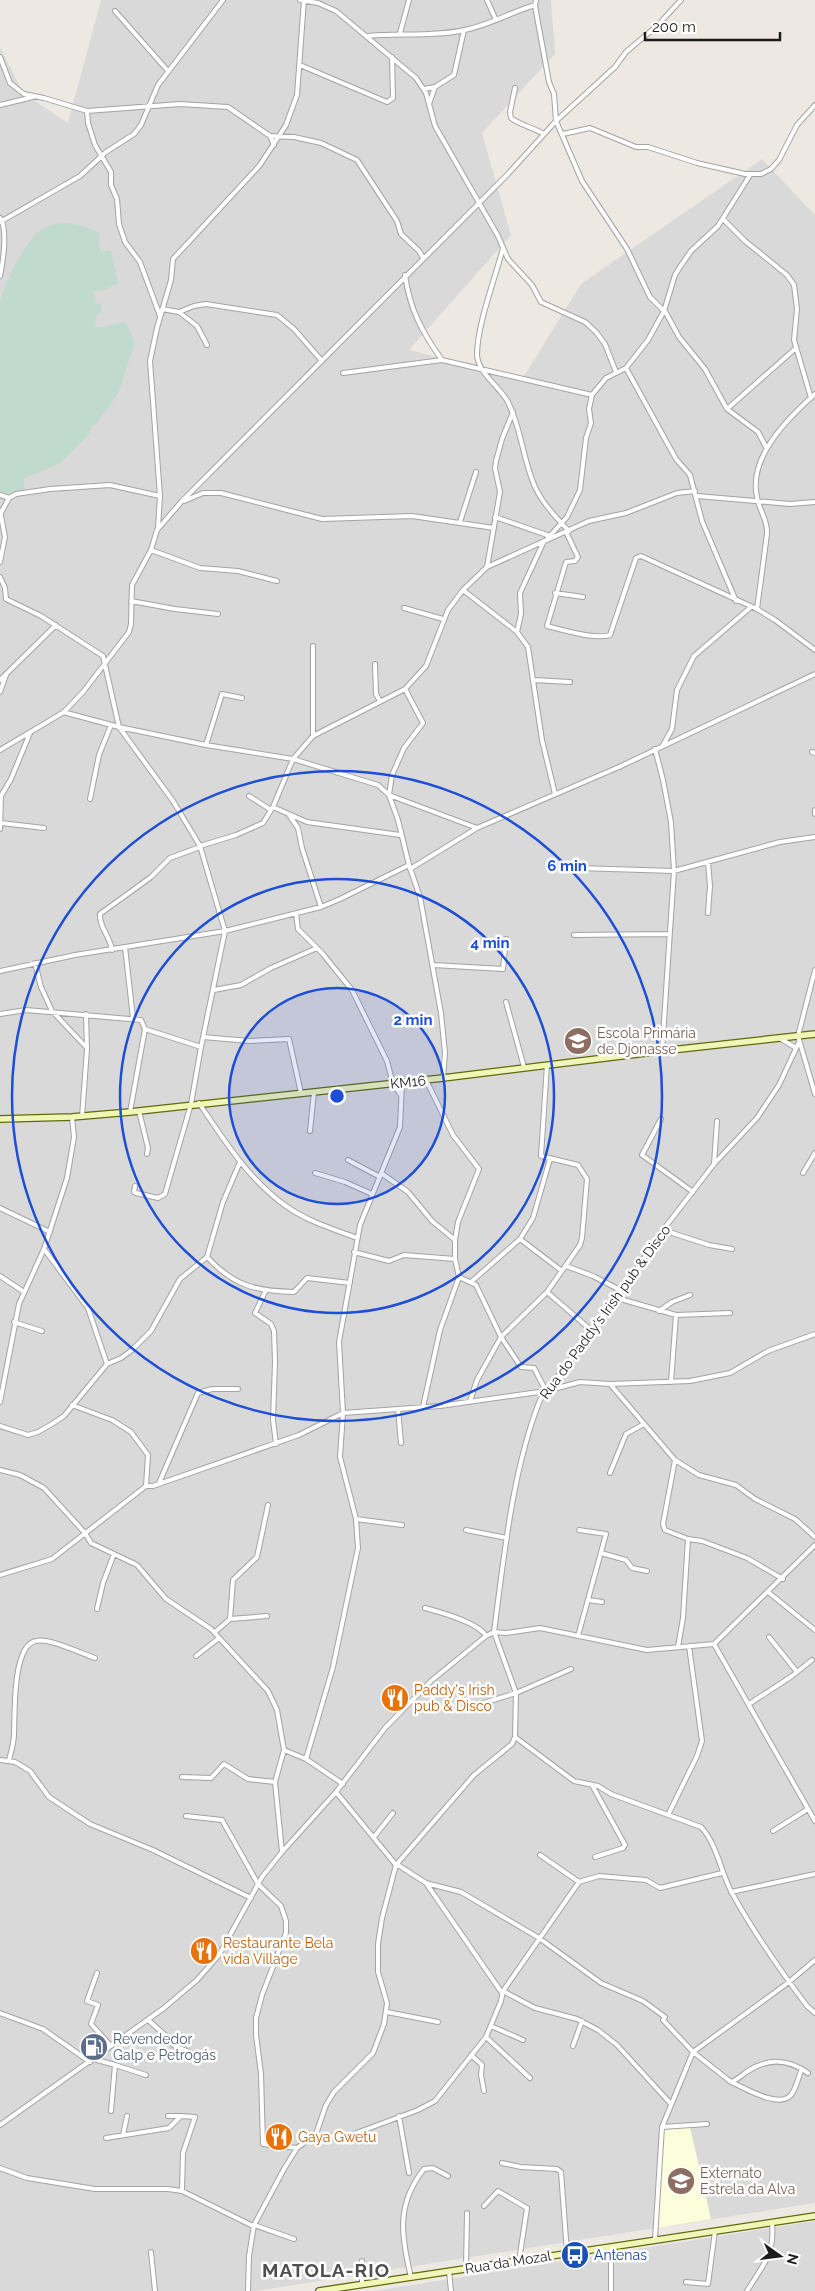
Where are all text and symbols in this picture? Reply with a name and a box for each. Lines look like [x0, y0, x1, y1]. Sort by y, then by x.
scale bar [645, 10, 780, 42]
text: 200 m [652, 18, 696, 36]
text: 6 min [547, 857, 587, 875]
text: 4 min [470, 934, 510, 952]
text: 2 min [394, 1011, 432, 1029]
place label: Escola Primária de Djonasse [597, 1025, 696, 1057]
school or university icon: Escola Primária de Djonasse [563, 1026, 593, 1056]
street label: KM16 [389, 1072, 427, 1092]
centre of rings [328, 1087, 346, 1105]
street label: Rua do Paddy's Irish pub & Disco [536, 1222, 674, 1402]
place label: Paddy's Irish pub & Disco [414, 1682, 495, 1714]
restaurant icon: Paddy's Irish pub & Disco [380, 1683, 410, 1713]
place label: Restaurante Bela vida Village [223, 1935, 333, 1967]
restaurant icon: Restaurante Bela vida Village [189, 1936, 219, 1966]
place label: Revendedor Galp e Petrogás [113, 2031, 216, 2063]
fuel station icon: Revendedor Galp e Petrogás [79, 2032, 109, 2062]
restaurant icon: Gaya Gwetu [264, 2122, 294, 2152]
place label: Gaya Gwetu [298, 2129, 376, 2145]
place label: Externato Estrela da Alva [700, 2165, 795, 2197]
school or university icon: Externato Estrela da Alva [666, 2166, 696, 2196]
north arrow [755, 2231, 805, 2281]
bus stop icon: Antenas [560, 2240, 590, 2270]
street label: Rua da Mozal [464, 2247, 552, 2277]
place label: Antenas [594, 2247, 647, 2263]
text: N [784, 2252, 802, 2266]
district label: MATOLA-RIO [262, 2259, 390, 2281]

